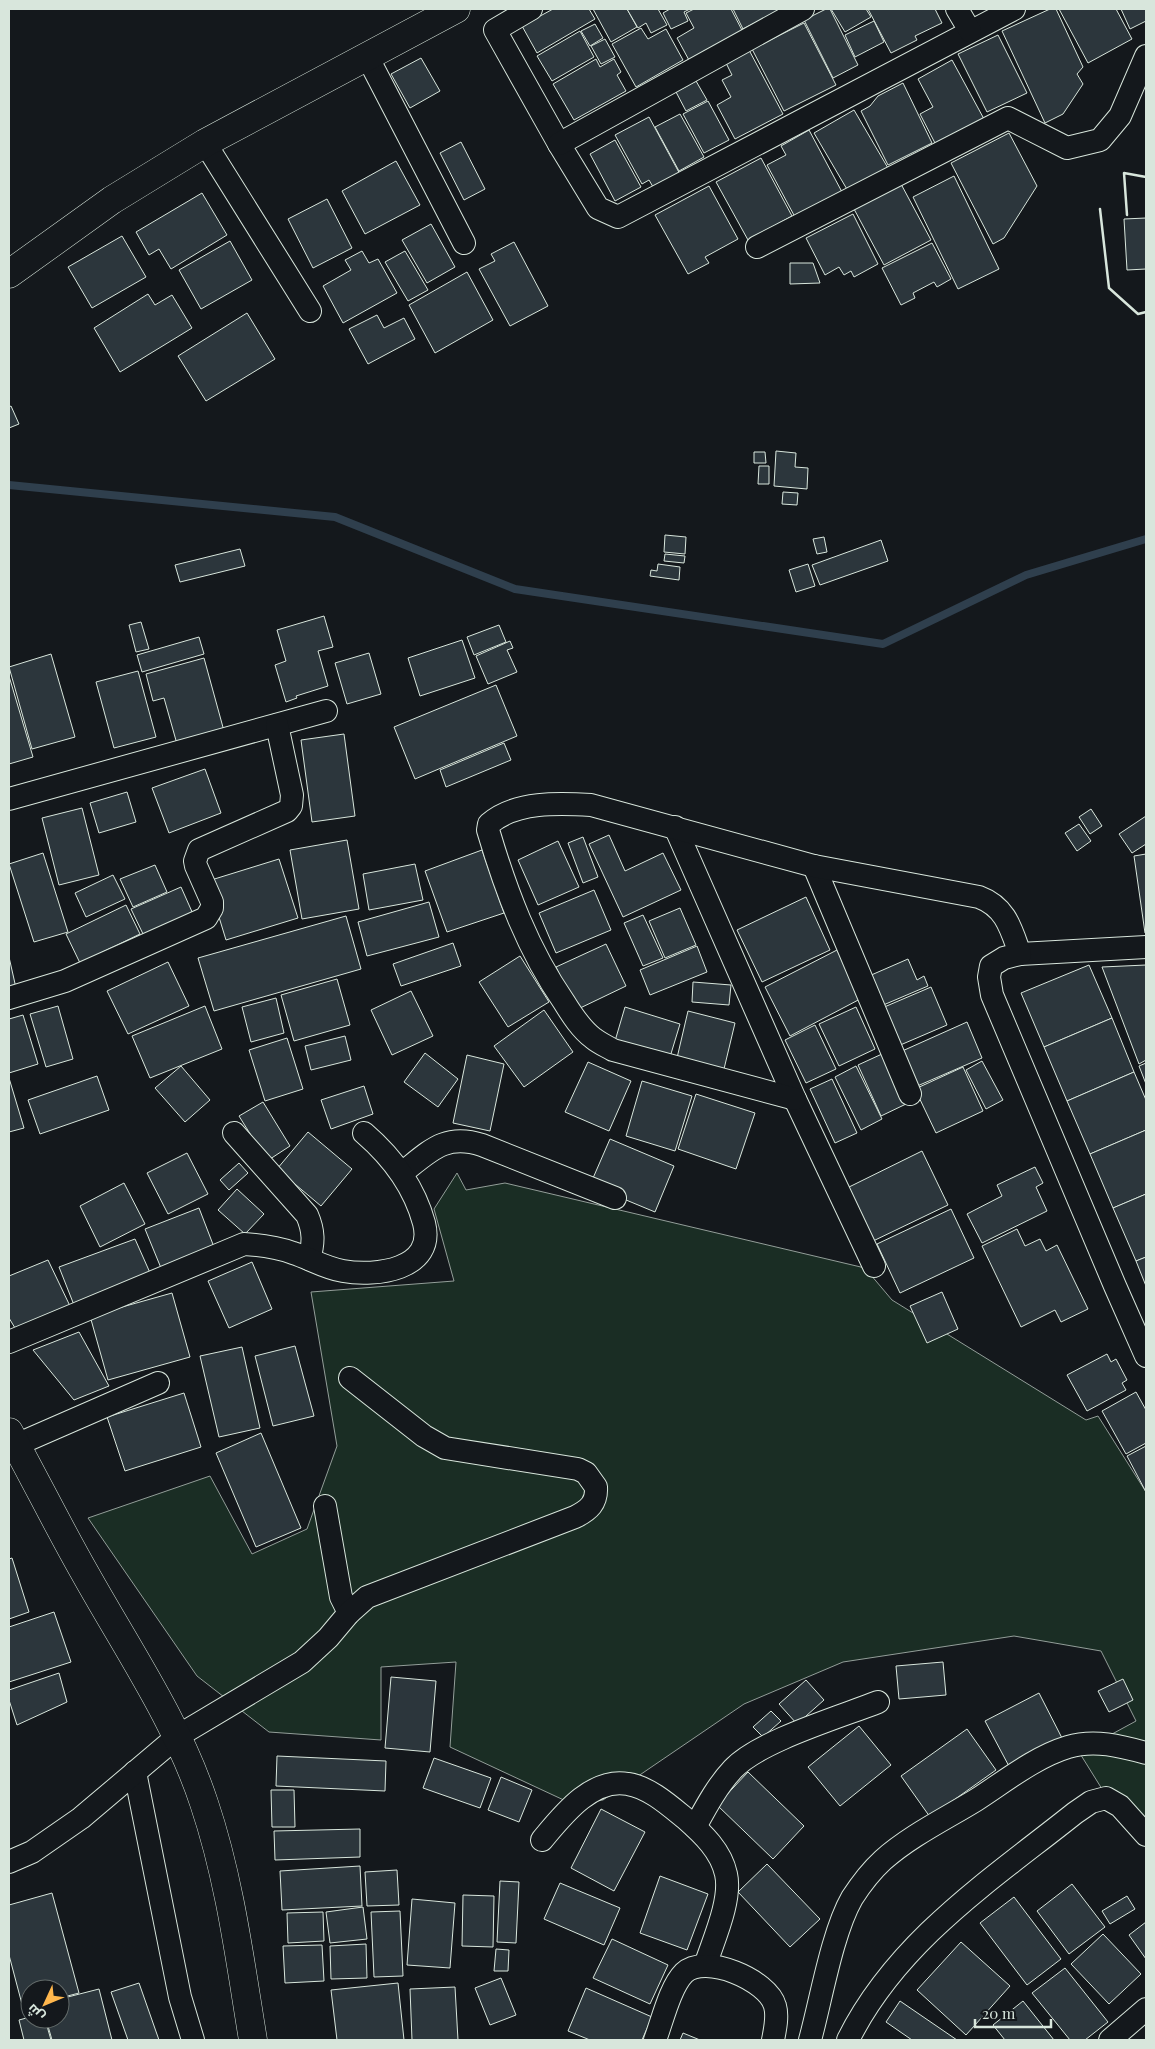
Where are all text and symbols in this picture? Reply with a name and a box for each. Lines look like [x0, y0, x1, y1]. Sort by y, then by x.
north arrow [20, 1979, 70, 2029]
scale bar [975, 1996, 1051, 2028]
text: ش [22, 2000, 48, 2026]
text: 20 m [982, 2003, 1016, 2023]

